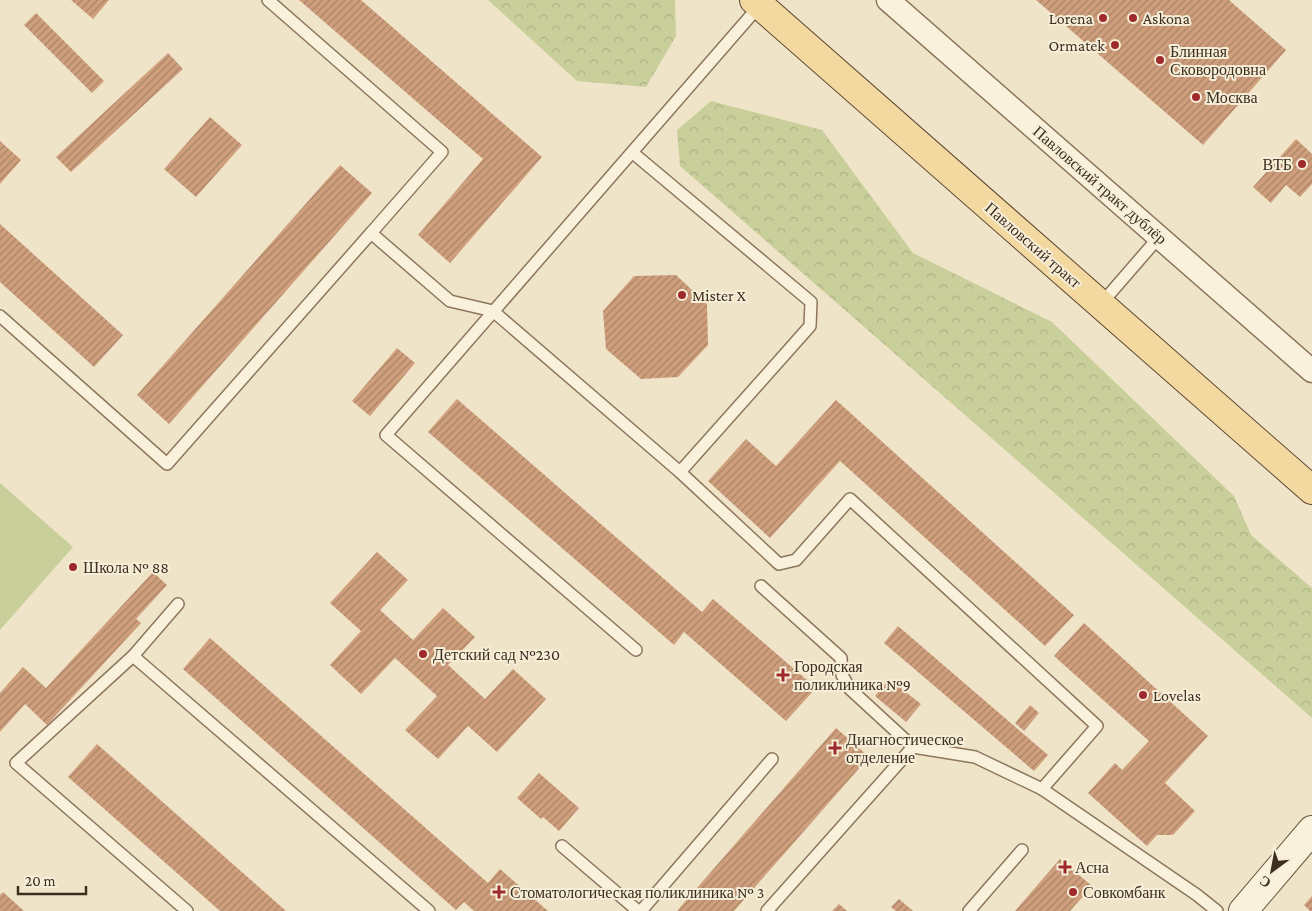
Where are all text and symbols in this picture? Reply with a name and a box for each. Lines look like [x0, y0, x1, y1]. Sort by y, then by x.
place label: Lorena [1049, 10, 1094, 27]
place label: Askona [1143, 10, 1190, 27]
marker: Lorena [1097, 12, 1109, 24]
marker: Askona [1127, 12, 1139, 24]
place label: Ormatek [1048, 37, 1105, 54]
marker: Ormatek [1109, 39, 1121, 51]
place label: Блинная Сковородовна [1170, 43, 1266, 79]
marker: Блинная Сковородовна [1154, 54, 1166, 66]
place label: Москва [1206, 89, 1258, 106]
marker: Москва [1190, 91, 1202, 103]
street label: Павловский тракт дублёр [1029, 122, 1171, 248]
place label: ВТБ [1263, 156, 1292, 173]
marker: ВТБ [1296, 158, 1308, 170]
street label: Павловский тракт [981, 198, 1085, 292]
place label: Mister X [692, 287, 747, 304]
marker: Mister X [676, 289, 688, 301]
place label: Школа № 88 [83, 559, 169, 576]
marker: Школа № 88 [67, 561, 79, 573]
place label: Детский сад №230 [433, 646, 560, 664]
marker: Детский сад №230 [417, 648, 429, 660]
place label: Городская поликлиника №9 [794, 658, 911, 693]
marker: Городская поликлиника №9 [776, 668, 790, 682]
place label: Lovelas [1153, 687, 1201, 704]
marker: Lovelas [1137, 689, 1149, 701]
place label: Диагностическое отделение [846, 731, 964, 767]
marker: Диагностическое отделение [828, 741, 842, 755]
north arrow [1247, 846, 1297, 896]
place label: Асна [1075, 859, 1109, 876]
marker: Асна [1059, 861, 1071, 873]
scale bar [18, 864, 85, 896]
text: 20 m [25, 873, 56, 889]
text: С [1257, 873, 1274, 891]
place label: Стоматологическая поликлиника № 3 [510, 884, 764, 901]
place label: Совкомбанк [1083, 884, 1166, 901]
marker: Стоматологическая поликлиника № 3 [492, 885, 506, 899]
marker: Совкомбанк [1067, 886, 1079, 898]

